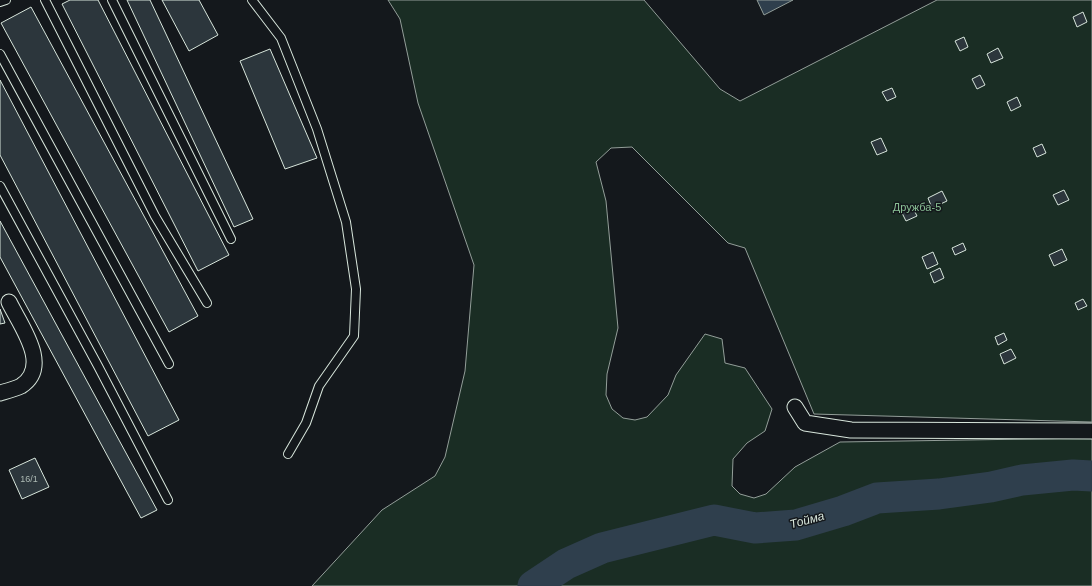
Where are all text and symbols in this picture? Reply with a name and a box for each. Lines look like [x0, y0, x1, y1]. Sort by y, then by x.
park label: Дружба-5 [893, 201, 941, 213]
house number: 16/1 [20, 474, 38, 484]
water label: Тойма [788, 509, 826, 531]

